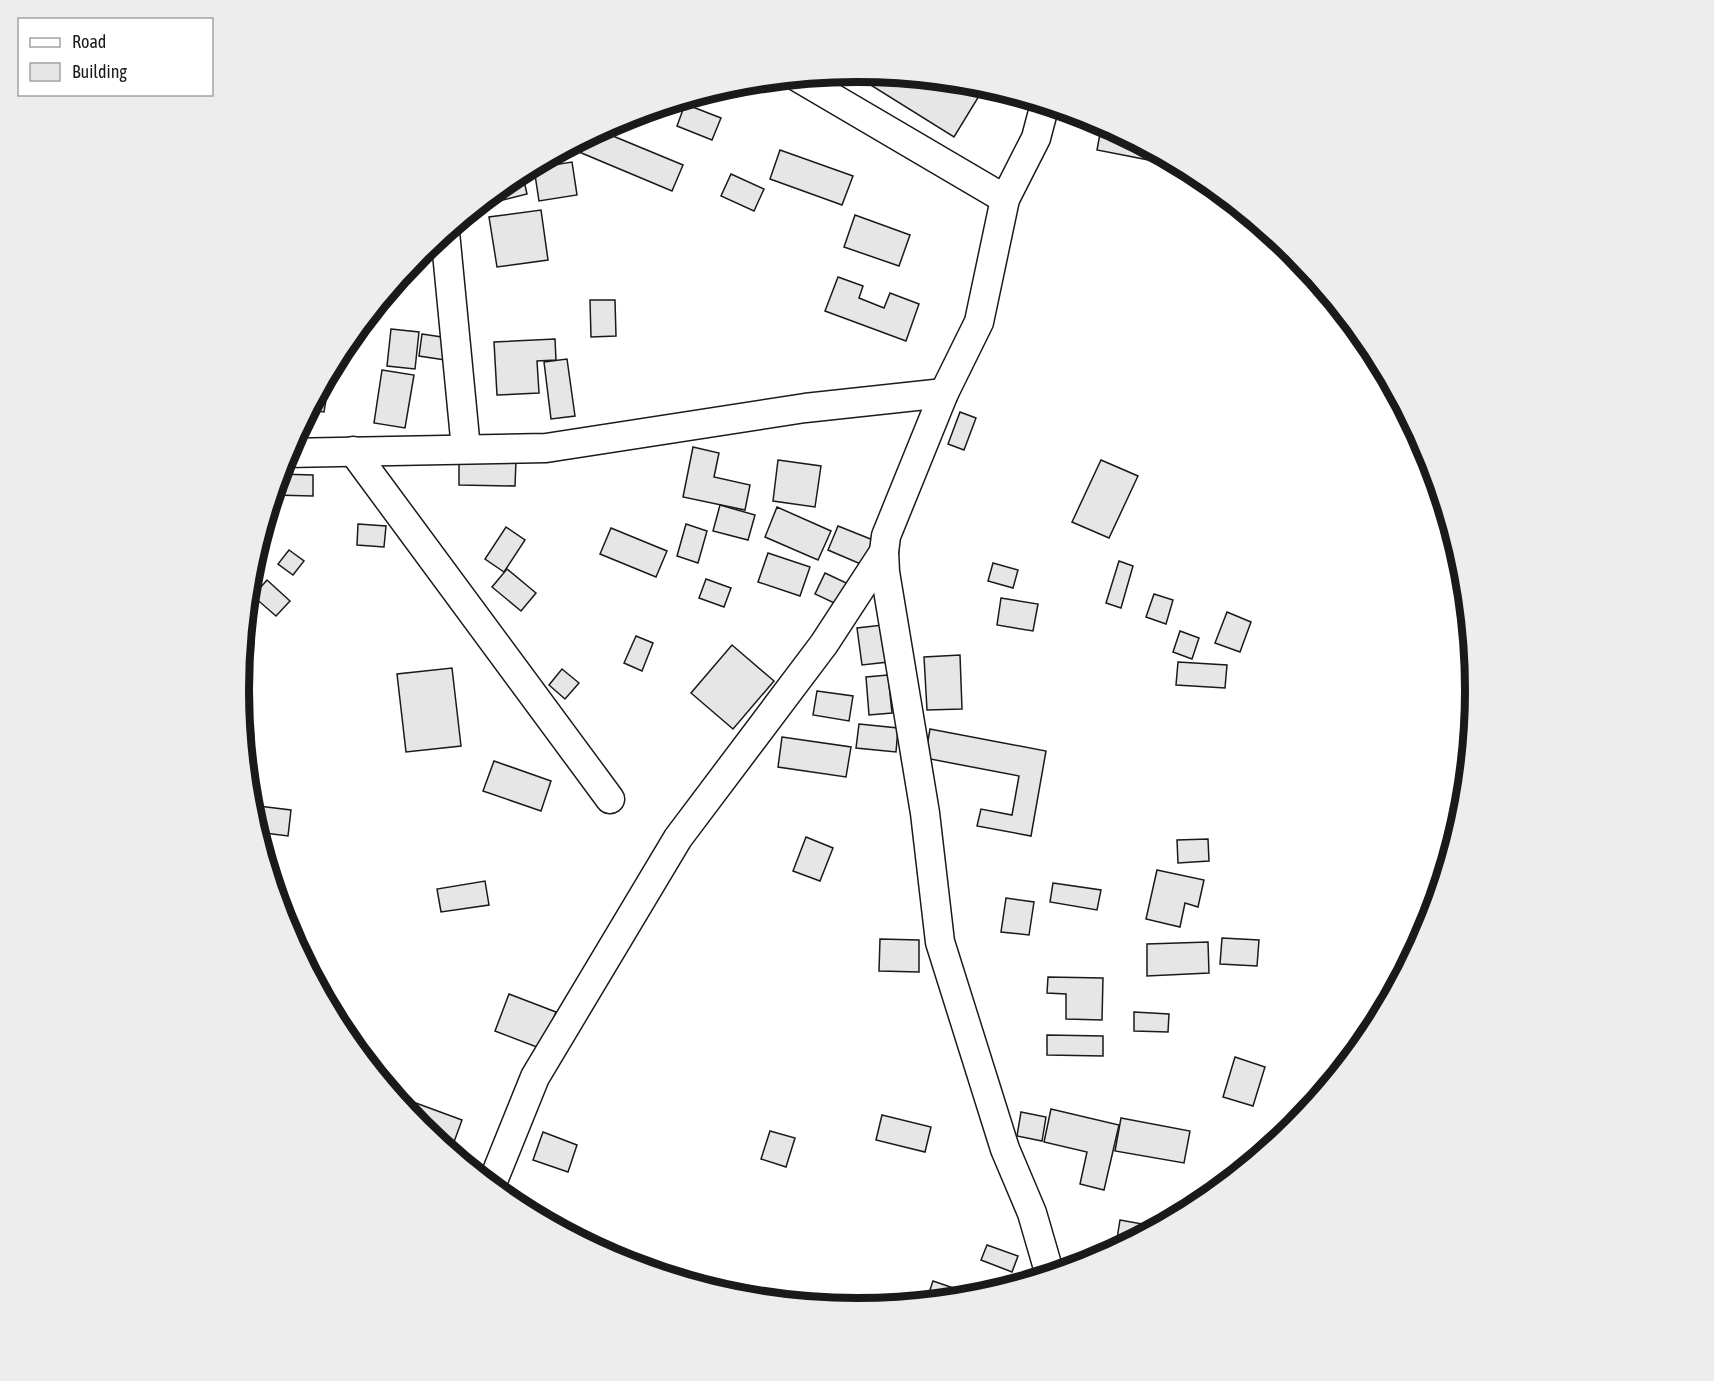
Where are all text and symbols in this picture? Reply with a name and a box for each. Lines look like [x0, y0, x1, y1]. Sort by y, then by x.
legend [18, 18, 213, 96]
text: Road [72, 31, 106, 52]
text: Building [72, 61, 127, 82]

